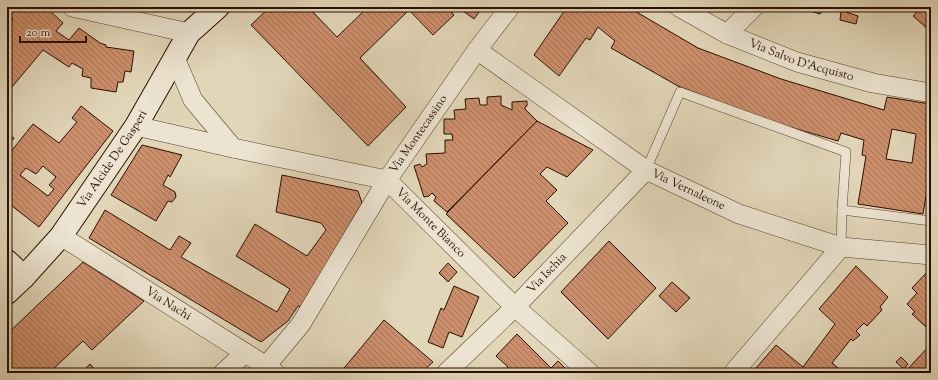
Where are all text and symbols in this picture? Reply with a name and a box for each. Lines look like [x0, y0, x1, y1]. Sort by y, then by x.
scale bar [20, 18, 86, 44]
text: 20 m [26, 24, 51, 42]
street label: Via Salvo D'Acquisto [746, 35, 856, 86]
street label: Via Montecassino [385, 91, 452, 177]
street label: Via Alcide De Gasperi [73, 106, 152, 212]
street label: Via Vernaleone [648, 165, 729, 215]
street label: Via Monte Bianco [391, 184, 470, 262]
street label: Via Ischia [523, 249, 571, 298]
street label: Via Nachi [142, 283, 195, 326]

